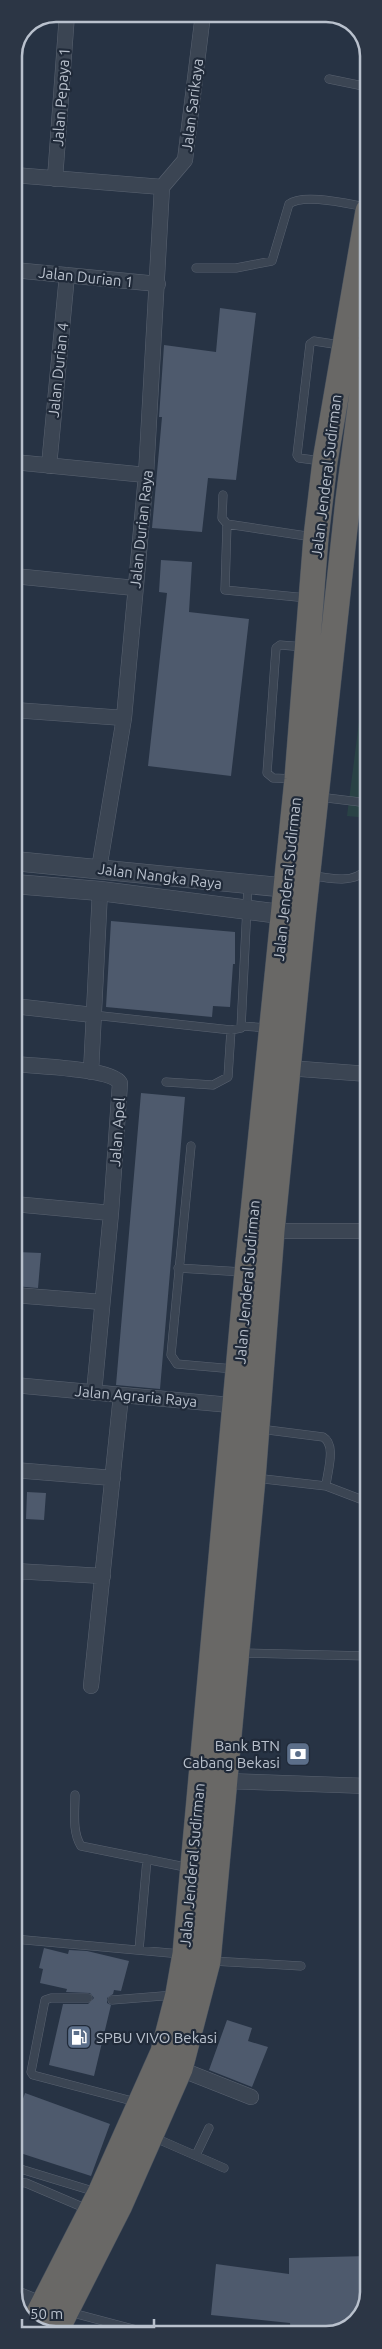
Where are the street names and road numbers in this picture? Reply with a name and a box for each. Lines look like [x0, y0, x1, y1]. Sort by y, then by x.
street label: Jalan Pepaya 1 [49, 47, 73, 147]
street label: Jalan Sarikaya [178, 57, 206, 153]
street label: Jalan Durian 1 [38, 264, 134, 290]
street label: Jalan Durian 4 [45, 322, 71, 418]
street label: Jalan Jenderal Sudirman [308, 393, 344, 559]
street label: Jalan Durian Raya [126, 469, 156, 589]
street label: Jalan Jenderal Sudirman [270, 796, 304, 962]
street label: Jalan Nangka Raya [97, 860, 223, 892]
street label: Jalan Apel [106, 1097, 128, 1167]
street label: Jalan Jenderal Sudirman [231, 1199, 263, 1365]
street label: Jalan Agraria Raya [74, 1382, 198, 1410]
street label: Jalan Jenderal Sudirman [176, 1782, 208, 1948]

